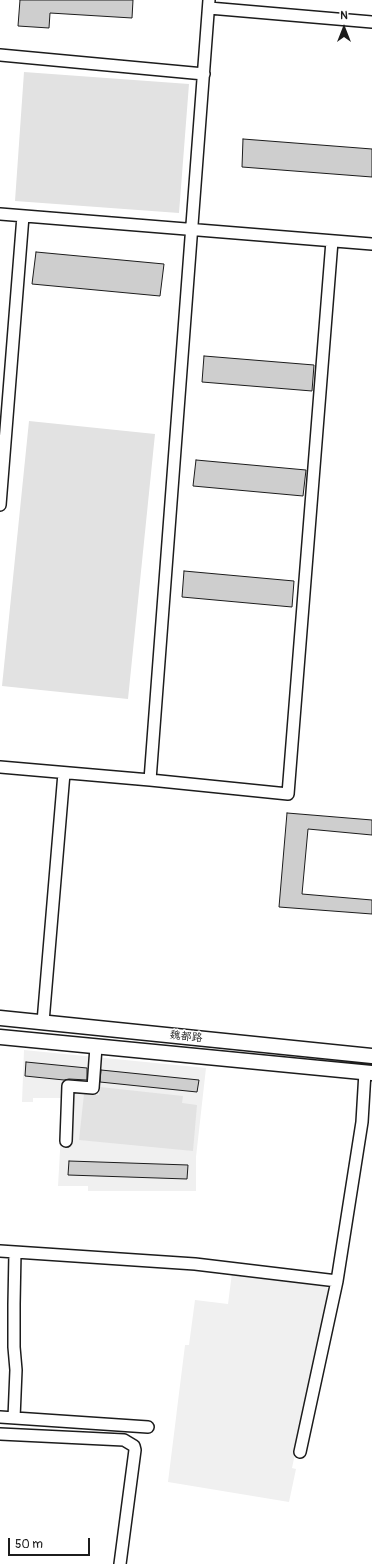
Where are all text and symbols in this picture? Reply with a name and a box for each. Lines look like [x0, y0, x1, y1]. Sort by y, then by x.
north arrow [324, 8, 364, 48]
text: N [340, 9, 348, 22]
street label: 魏都路 [169, 1029, 203, 1045]
scale bar [10, 1530, 92, 1556]
text: 50 m [15, 1537, 43, 1552]

